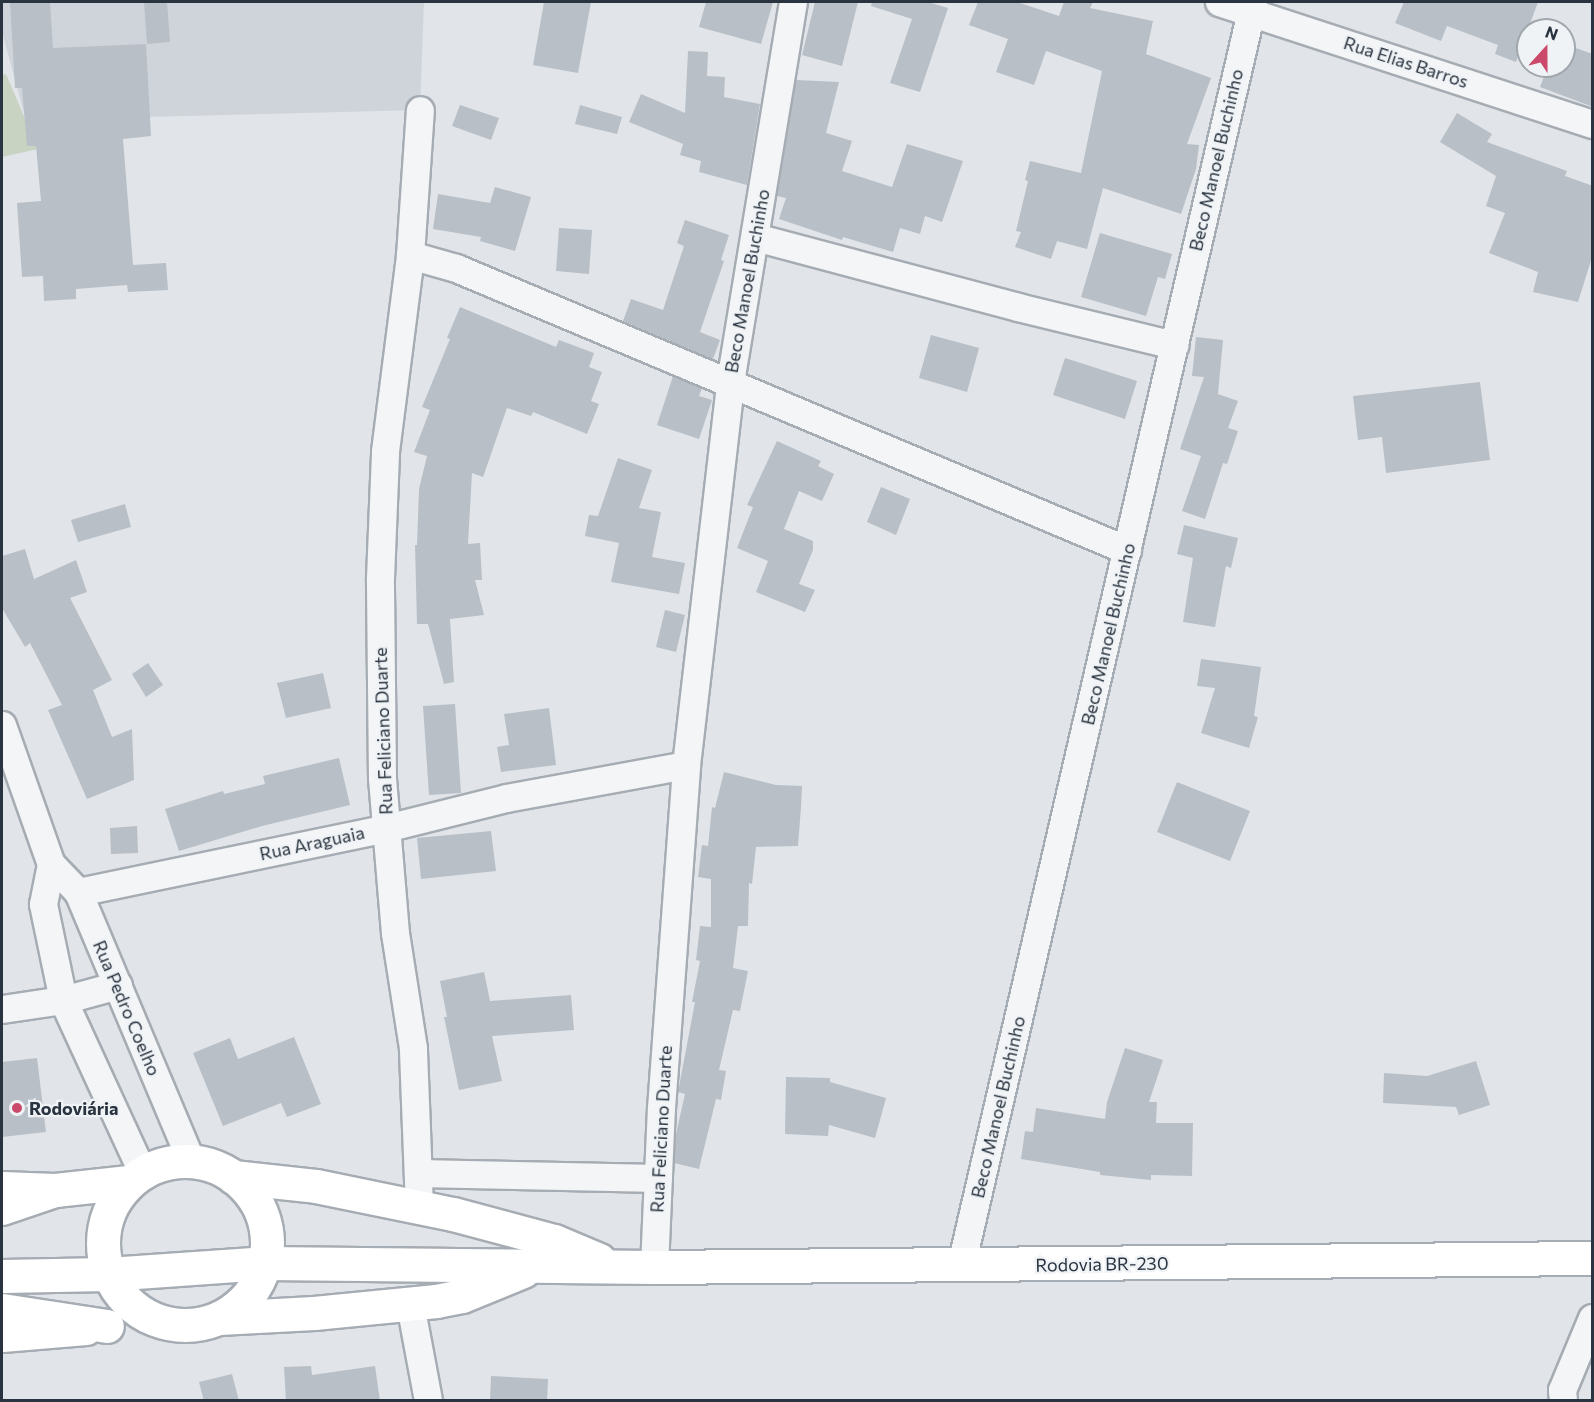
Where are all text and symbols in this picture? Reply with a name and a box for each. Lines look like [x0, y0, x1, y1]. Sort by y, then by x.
north arrow [1516, 18, 1576, 78]
text: N [1543, 22, 1561, 44]
street label: Rua Elias Barros [1341, 32, 1471, 92]
street label: Beco Manoel Buchinho [1185, 67, 1247, 253]
street label: Beco Manoel Buchinho [720, 187, 774, 375]
street label: Beco Manoel Buchinho [1077, 541, 1139, 727]
street label: Rua Feliciano Duarte [369, 647, 397, 815]
street label: Rua Araguaia [257, 821, 367, 865]
street label: Rua Pedro Coelho [89, 937, 165, 1079]
street label: Beco Manoel Buchinho [967, 1014, 1029, 1200]
street label: Rua Feliciano Duarte [646, 1045, 676, 1213]
place label: Rodoviária [29, 1097, 119, 1119]
marker: Rodoviária [10, 1101, 24, 1115]
street label: Rodovia BR-230 [1035, 1252, 1169, 1276]

